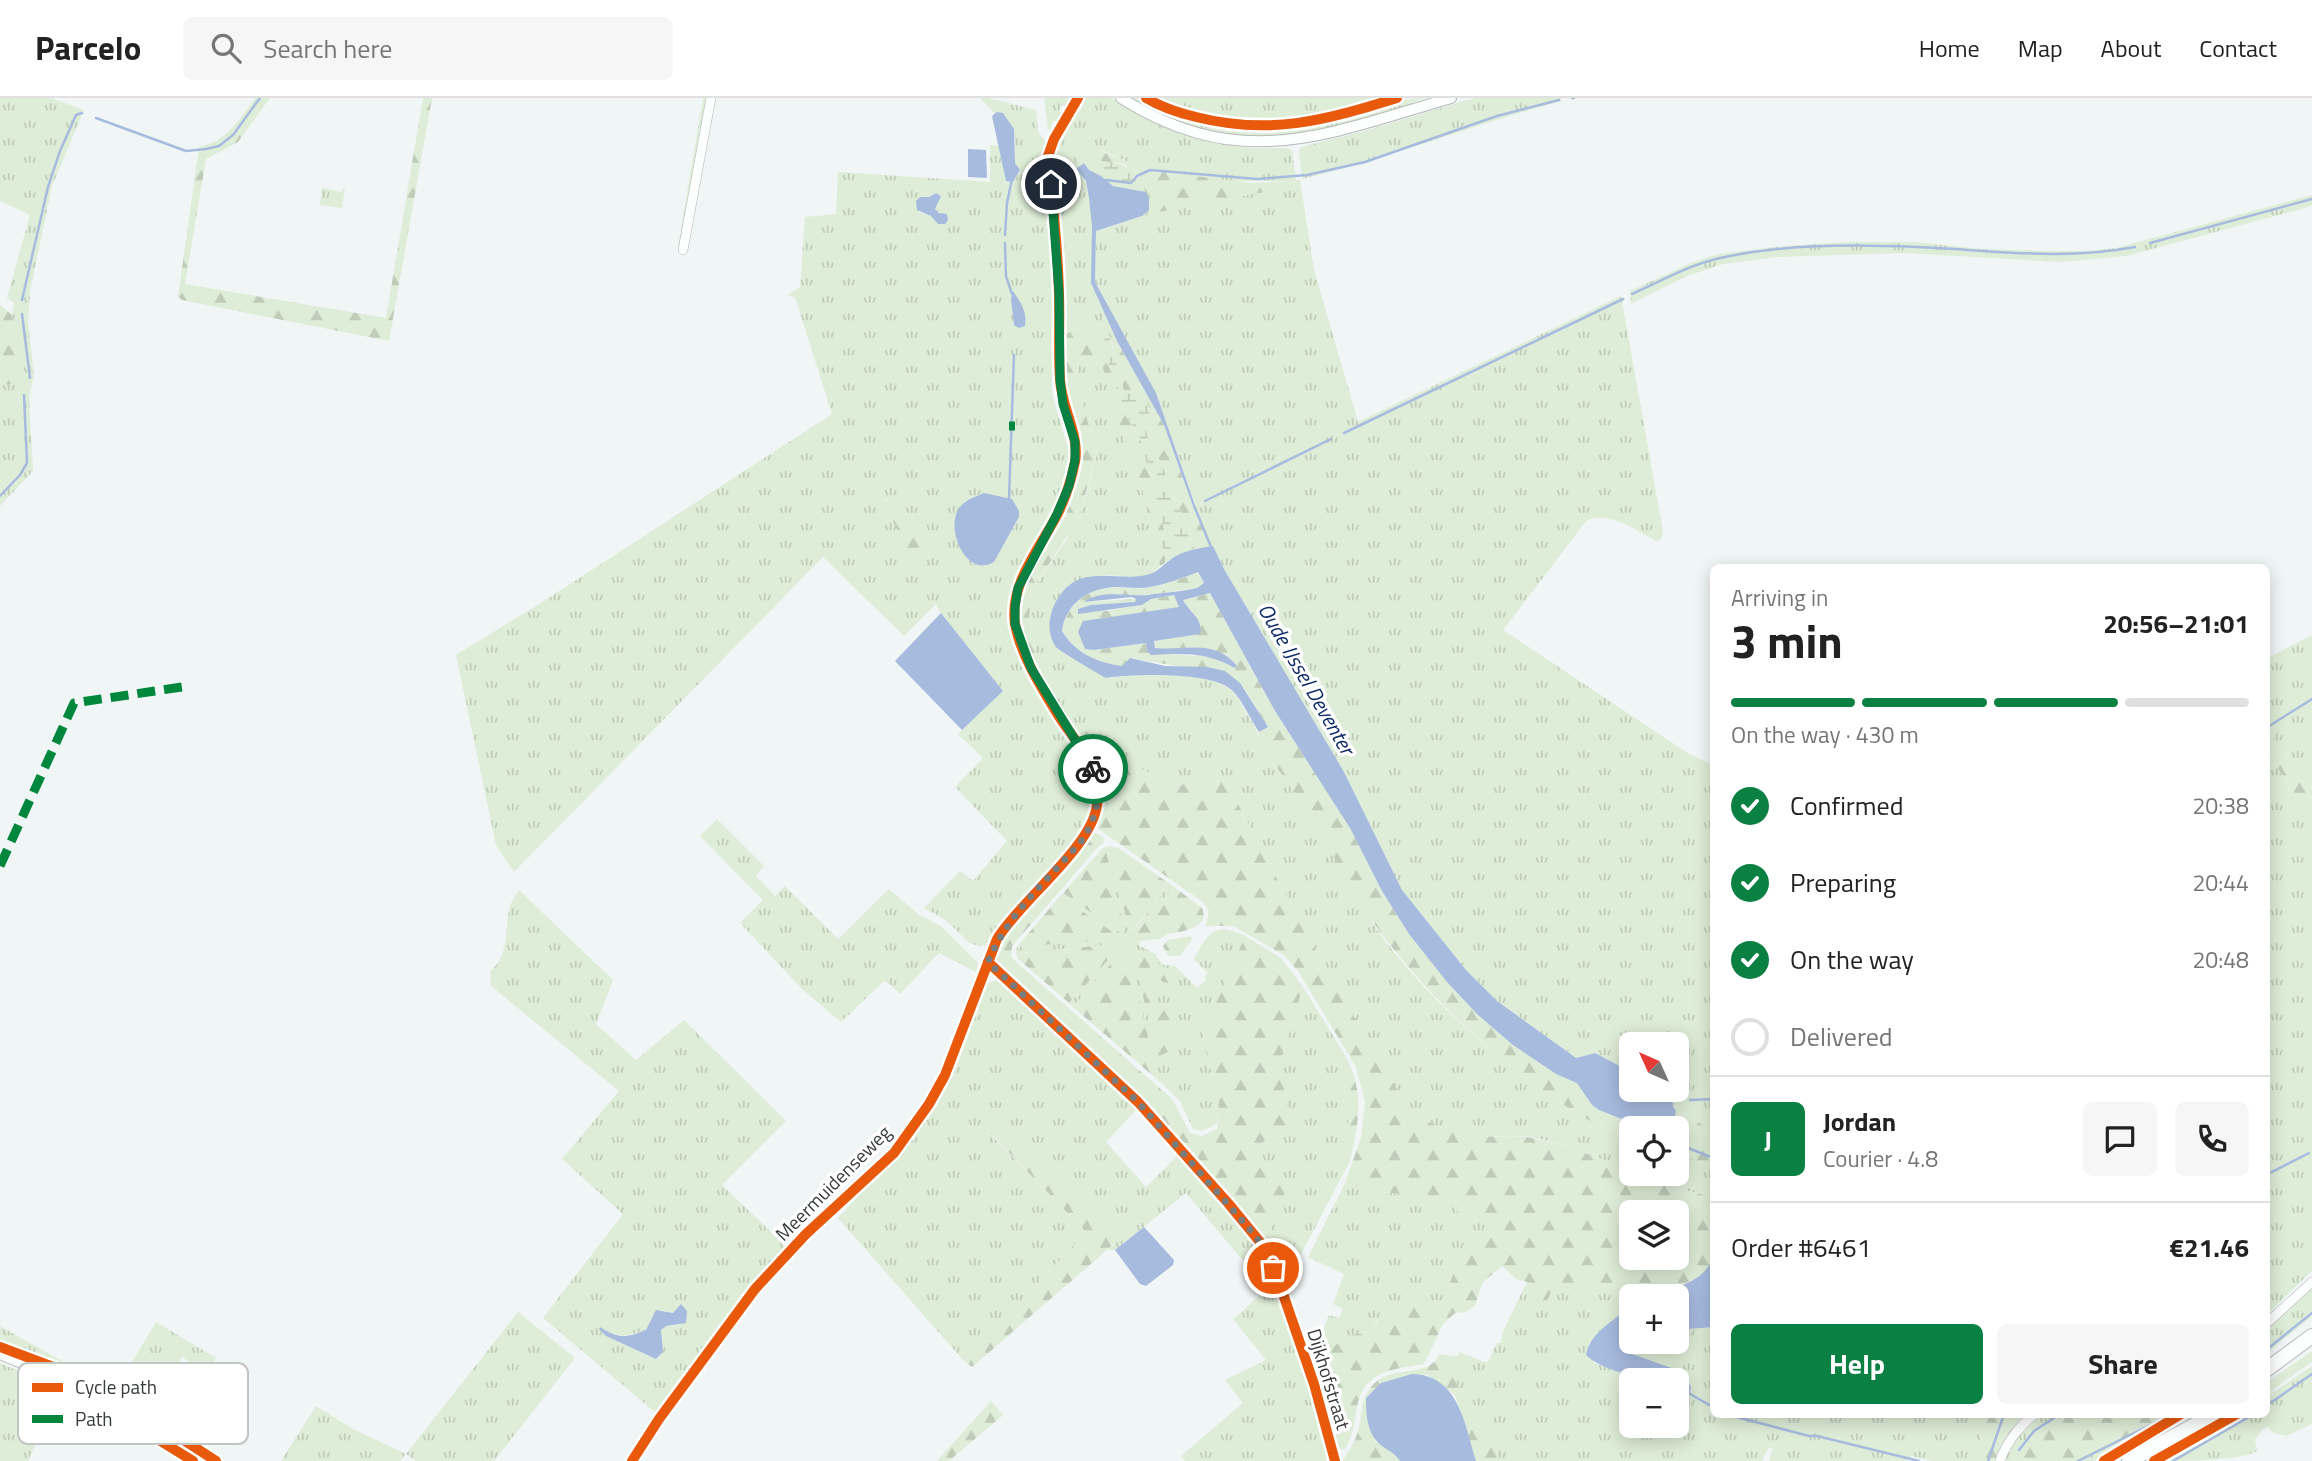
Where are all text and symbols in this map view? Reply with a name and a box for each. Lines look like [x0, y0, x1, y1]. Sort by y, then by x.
search box [183, 17, 673, 80]
text: Parcelo [35, 23, 141, 73]
icon: search [207, 29, 245, 67]
text: Search here [263, 29, 392, 68]
text: Home [1919, 30, 1980, 66]
text: Map [2018, 30, 2063, 66]
text: About [2101, 30, 2161, 66]
text: Contact [2199, 30, 2277, 66]
pin [1021, 154, 1081, 214]
icon: home [1032, 165, 1070, 203]
text: Arriving in [1731, 580, 1828, 615]
water label: Oude IJssel Deventer [1250, 597, 1364, 762]
text: 20:56–21:01 [2103, 604, 2249, 643]
text: 3 min [1731, 606, 1843, 676]
text: On the way · 430 m [1731, 717, 1919, 752]
courier [1058, 734, 1128, 804]
icon: bike [1074, 750, 1112, 788]
text: Confirmed [1790, 786, 1904, 825]
icon: check [1731, 787, 1769, 825]
text: 20:38 [2192, 788, 2249, 823]
text: Preparing [1790, 863, 1896, 902]
icon: check [1731, 864, 1769, 902]
text: 20:44 [2192, 865, 2249, 900]
text: On the way [1790, 940, 1914, 979]
icon: check [1731, 941, 1769, 979]
text: 20:48 [2192, 942, 2249, 977]
text: Delivered [1790, 1017, 1893, 1056]
north arrow [1619, 1032, 1689, 1102]
map controls [1619, 1032, 1689, 1438]
text: Jordan [1823, 1102, 1896, 1141]
button: chat [2083, 1102, 2157, 1176]
button: phone [2175, 1102, 2249, 1176]
button: locate [1619, 1116, 1689, 1186]
street label: Meermuidenseweg [768, 1118, 897, 1247]
text: J [1764, 1120, 1772, 1159]
text: Courier · 4.8 [1823, 1141, 1938, 1176]
button: layers [1619, 1200, 1689, 1270]
text: Order #6461 [1731, 1228, 1871, 1267]
text: €21.46 [2170, 1228, 2249, 1267]
pin [1243, 1238, 1303, 1298]
icon: bag [1254, 1249, 1292, 1287]
button: + [1619, 1284, 1689, 1354]
button: Help [1731, 1324, 1983, 1404]
button: Share [1997, 1324, 2249, 1404]
street label: Dijkhofstraat [1300, 1325, 1359, 1433]
legend [18, 1363, 248, 1444]
button: − [1619, 1368, 1689, 1438]
text: Cycle path [75, 1372, 157, 1401]
text: Path [75, 1404, 113, 1433]

